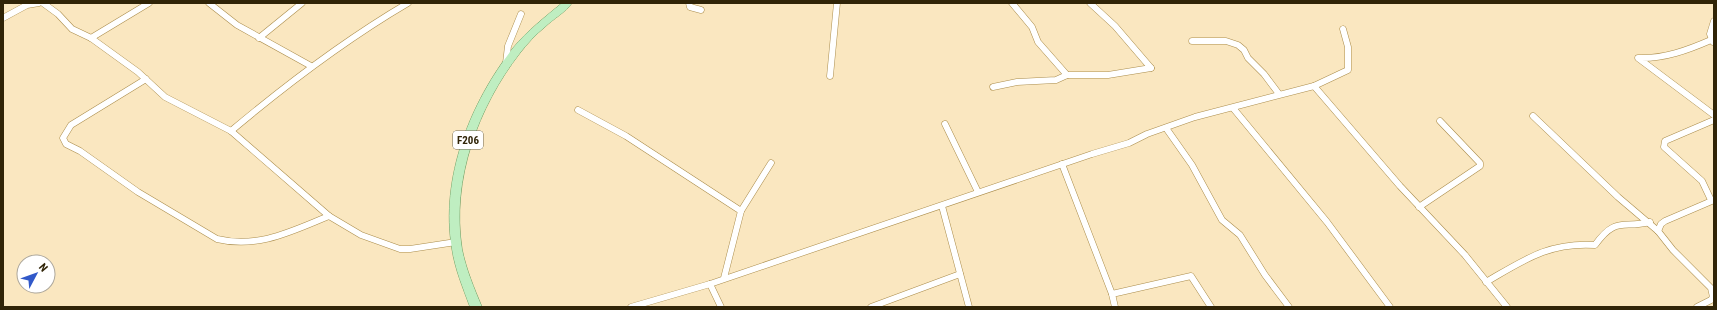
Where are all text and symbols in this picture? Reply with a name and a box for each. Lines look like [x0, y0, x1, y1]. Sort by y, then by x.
road number: F206 [453, 131, 483, 149]
north arrow [16, 254, 56, 294]
text: N [36, 261, 50, 275]

